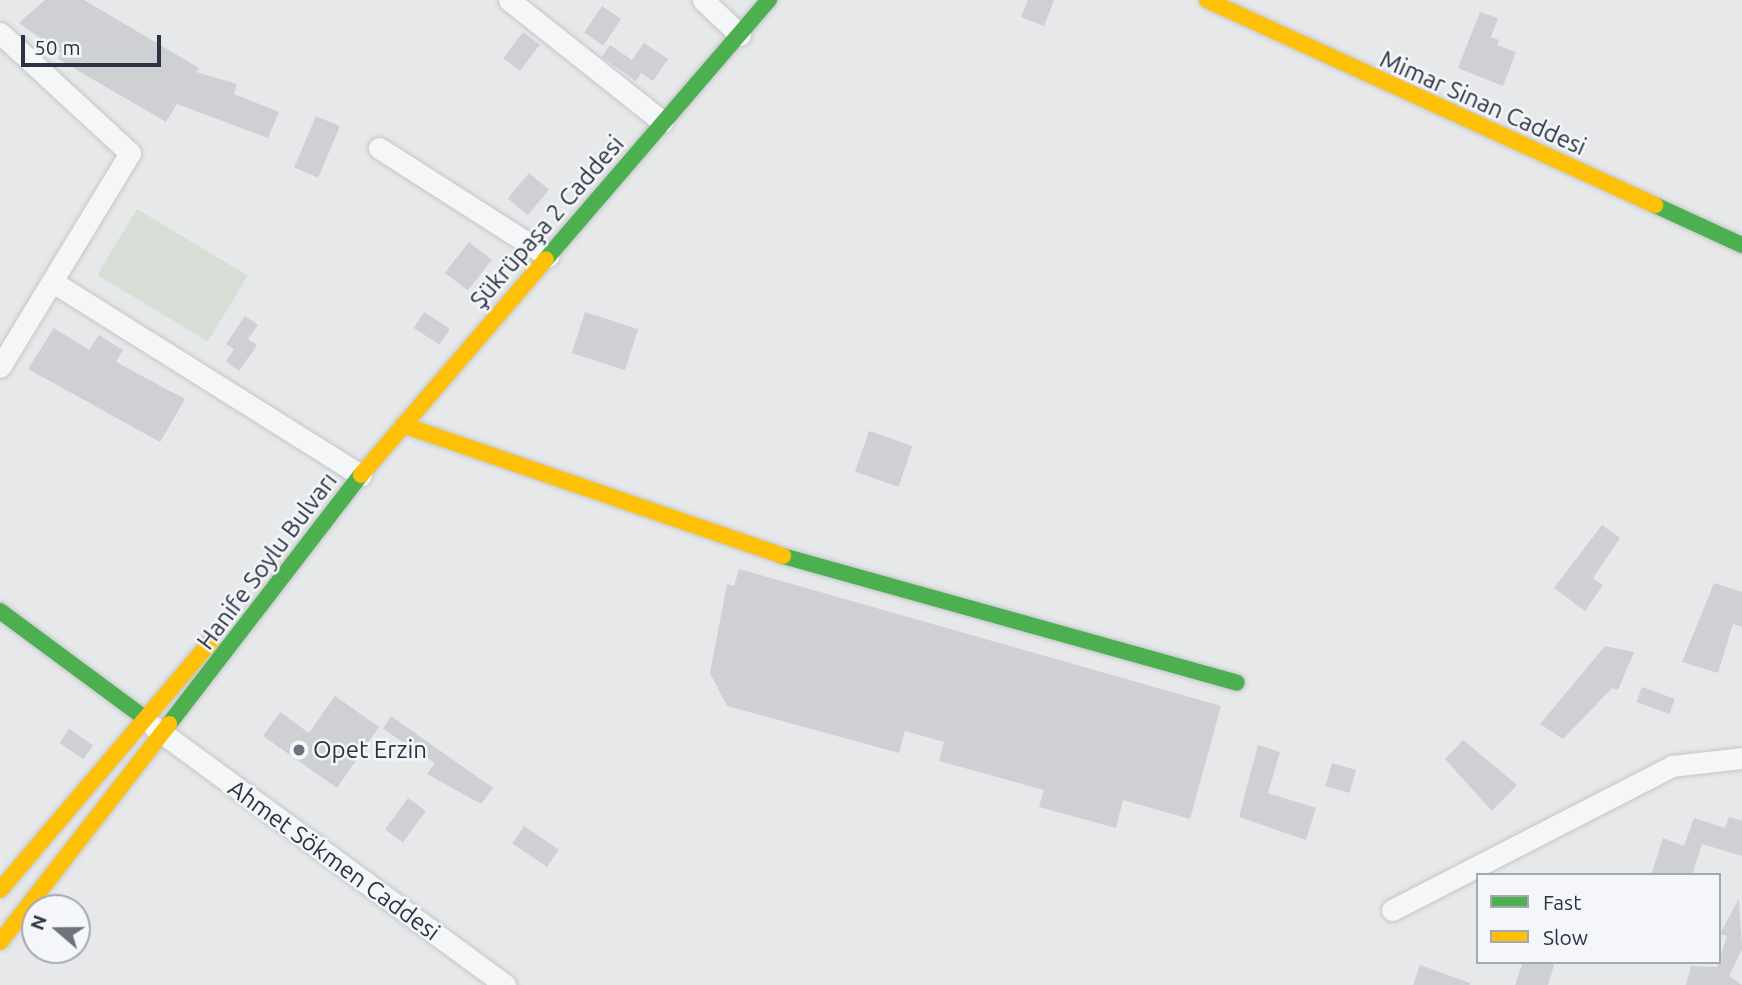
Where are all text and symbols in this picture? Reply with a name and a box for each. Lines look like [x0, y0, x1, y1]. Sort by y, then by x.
scale bar [24, 21, 164, 65]
text: 50 m [34, 35, 81, 59]
street label: Mimar Sinan Caddesi [1375, 45, 1591, 161]
street label: Şükrüpaşa 2 Caddesi [464, 130, 630, 314]
street label: Hanife Soylu Bulvarı [191, 467, 343, 655]
place label: Opet Erzin [313, 736, 427, 764]
marker: Opet Erzin [291, 742, 307, 758]
street label: Ahmet Sökmen Caddesi [222, 773, 446, 947]
legend [1476, 873, 1721, 964]
text: Fast [1543, 890, 1581, 914]
north arrow [21, 894, 91, 964]
text: N [25, 912, 51, 933]
text: Slow [1543, 925, 1588, 949]

